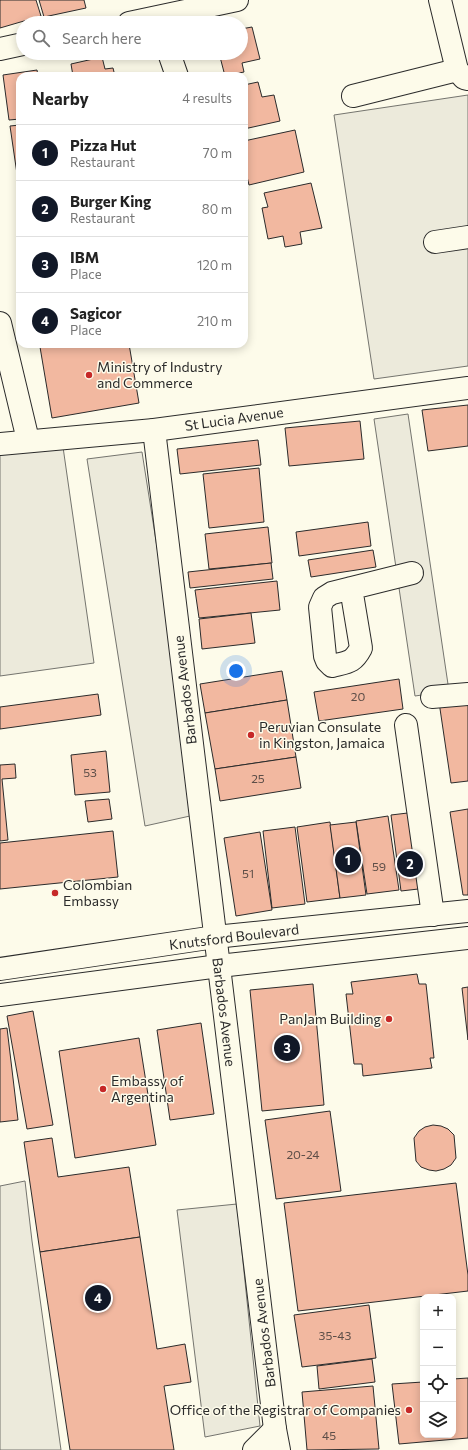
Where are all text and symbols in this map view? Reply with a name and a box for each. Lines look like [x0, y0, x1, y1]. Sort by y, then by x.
search box [16, 16, 248, 60]
icon: search [30, 27, 52, 49]
text: Search here [62, 29, 141, 47]
text: Nearby [32, 88, 89, 109]
text: 4 results [182, 90, 232, 106]
text: Pizza Hut [70, 136, 136, 154]
text: 1 [42, 145, 48, 161]
text: 70 m [203, 145, 232, 161]
text: Restaurant [70, 154, 135, 170]
text: Burger King [70, 192, 151, 210]
text: 2 [41, 201, 49, 217]
text: 80 m [202, 201, 232, 217]
text: Restaurant [70, 210, 135, 226]
text: IBM [70, 248, 99, 266]
text: 3 [41, 257, 49, 273]
text: 120 m [197, 257, 232, 273]
text: Place [70, 266, 102, 282]
text: Sagicor [70, 304, 122, 322]
text: 4 [41, 313, 49, 329]
text: 210 m [197, 313, 232, 329]
text: Place [70, 322, 102, 338]
place label: Ministry of Industry and Commerce [97, 358, 222, 391]
marker: Ministry of Industry and Commerce [84, 370, 94, 380]
street label: St Lucia Avenue [183, 403, 284, 434]
street label: Barbados Avenue [169, 635, 200, 745]
your location [226, 661, 246, 681]
house number: 20 [351, 689, 365, 703]
place label: Peruvian Consulate in Kingston, Jamaica [259, 718, 385, 751]
marker: Peruvian Consulate in Kingston, Jamaica [246, 730, 256, 740]
house number: 53 [83, 765, 97, 779]
house number: 25 [251, 771, 265, 785]
pin: 1 [335, 845, 361, 875]
pin: 2 [397, 849, 423, 879]
house number: 59 [372, 859, 386, 873]
house number: 51 [242, 866, 254, 880]
place label: Colombian Embassy [63, 876, 132, 909]
marker: Colombian Embassy [50, 888, 60, 898]
street label: Knutsford Boulevard [168, 920, 300, 953]
street label: Barbados Avenue [209, 957, 240, 1067]
place label: PanJam Building [279, 1010, 381, 1027]
marker: PanJam Building [384, 1014, 394, 1024]
pin: 3 [274, 1033, 300, 1063]
place label: Embassy of Argentina [111, 1072, 184, 1105]
marker: Embassy of Argentina [98, 1084, 108, 1094]
house number: 20-24 [286, 1147, 320, 1161]
street label: Barbados Avenue [248, 1278, 279, 1388]
pin: 4 [85, 1283, 111, 1313]
map controls [420, 1294, 456, 1438]
button: + [420, 1294, 456, 1330]
house number: 35-43 [319, 1328, 352, 1342]
button: − [420, 1330, 456, 1366]
button: locate [420, 1366, 456, 1402]
place label: Office of the Registrar of Companies [170, 1401, 401, 1418]
button: layers [420, 1402, 456, 1438]
marker: Office of the Registrar of Companies [404, 1405, 414, 1415]
house number: 45 [322, 1428, 336, 1442]

